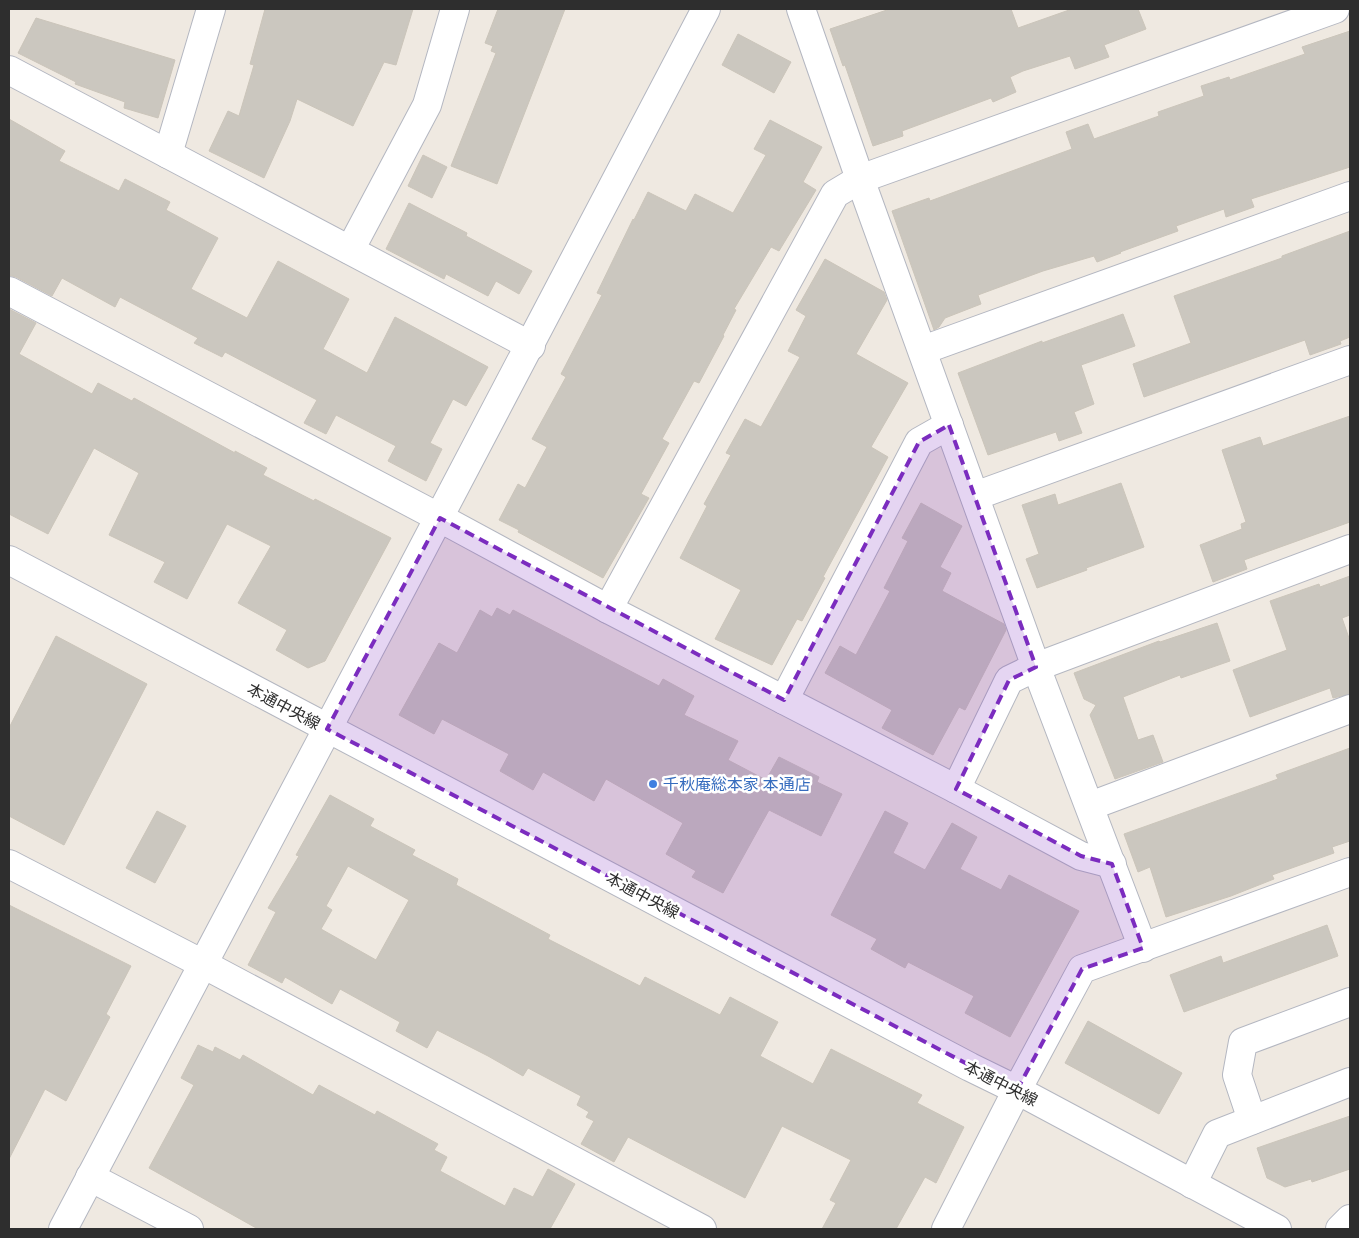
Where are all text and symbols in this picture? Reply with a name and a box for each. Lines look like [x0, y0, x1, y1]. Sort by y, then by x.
street label: 本通中央線 [244, 679, 324, 733]
place label: 千秋庵総本家 本通店 [663, 775, 811, 793]
marker: 千秋庵総本家 本通店 [647, 778, 659, 790]
street label: 本通中央線 [603, 868, 683, 922]
street label: 本通中央線 [961, 1057, 1041, 1109]

